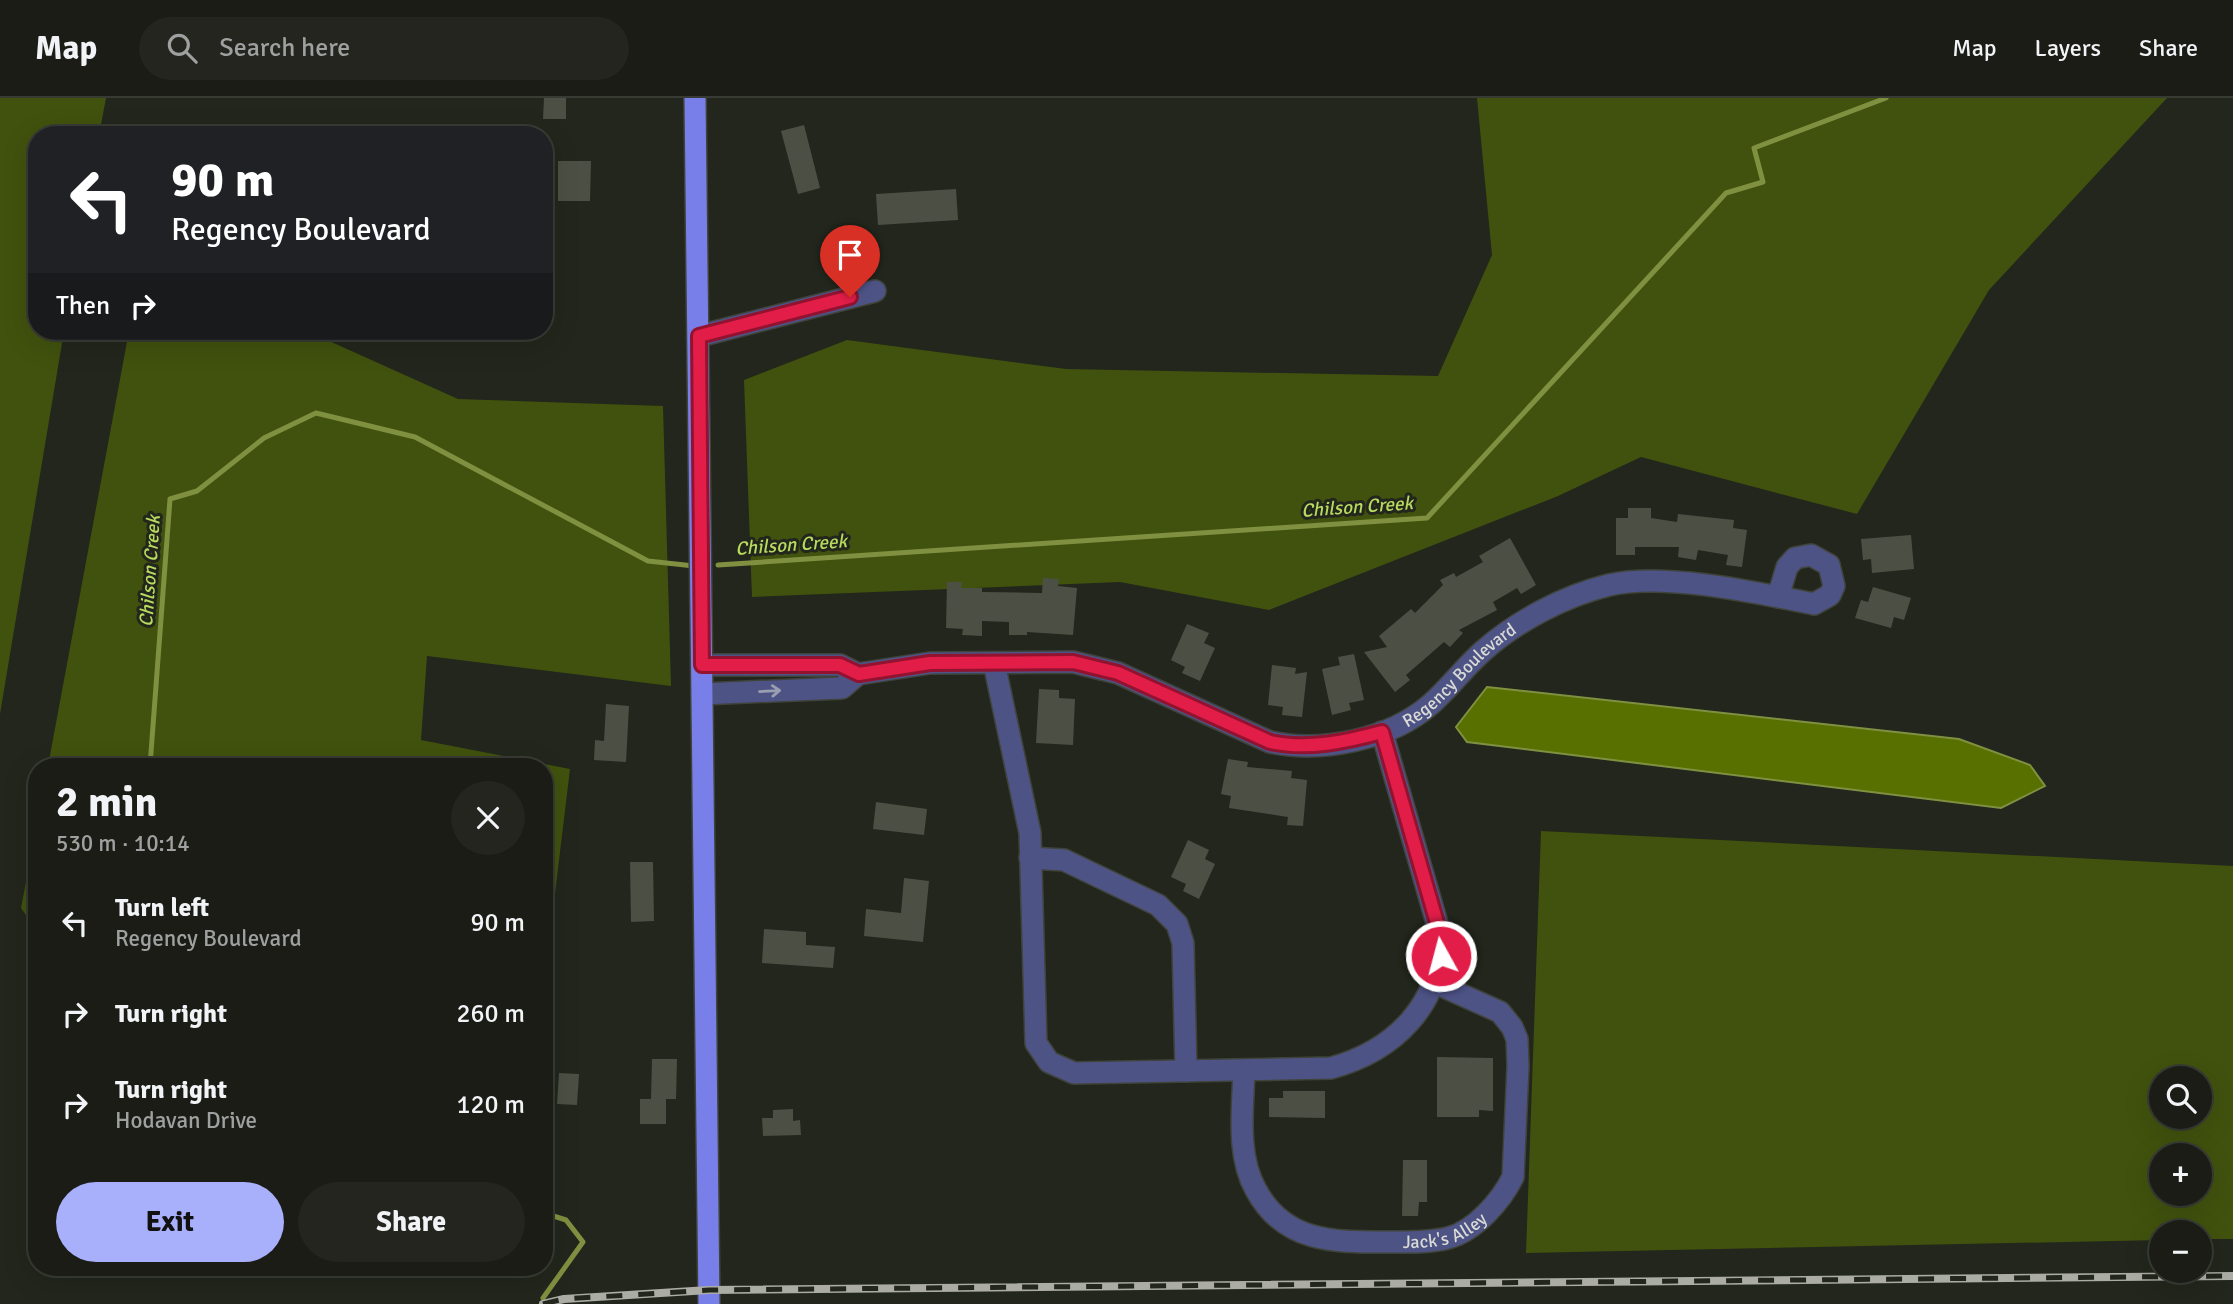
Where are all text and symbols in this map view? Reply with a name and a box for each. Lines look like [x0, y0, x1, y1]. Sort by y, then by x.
search box [139, 17, 629, 80]
text: Map [35, 28, 97, 69]
icon: search [163, 29, 201, 67]
text: Search here [219, 32, 350, 64]
text: Map [1952, 33, 1997, 63]
text: Layers [2035, 33, 2101, 63]
text: Share [2139, 33, 2198, 63]
text: 90 m [171, 150, 274, 210]
icon: left [56, 154, 147, 245]
text: Regency Boulevard [171, 210, 431, 249]
pin [820, 225, 880, 297]
icon: arrive [831, 236, 869, 274]
icon: right [124, 287, 162, 325]
text: Then [56, 290, 110, 322]
water label: Chilson Creek [1300, 491, 1415, 523]
water label: Chilson Creek [134, 513, 166, 628]
water label: Chilson Creek [734, 529, 849, 561]
street label: Regency Boulevard [1398, 618, 1520, 732]
one-way arrow [758, 684, 781, 697]
text: 2 min [56, 777, 157, 828]
button: close [451, 781, 525, 855]
text: 530 m · 10:14 [56, 829, 190, 858]
text: Turn left [115, 892, 209, 924]
icon: left [56, 904, 94, 942]
text: 90 m [470, 907, 525, 939]
position arrow [1404, 919, 1478, 993]
text: Regency Boulevard [115, 924, 302, 953]
icon: right [56, 995, 94, 1033]
text: Turn right [115, 998, 227, 1030]
text: 260 m [456, 998, 525, 1030]
map controls [2149, 1066, 2212, 1283]
button: search [2149, 1066, 2212, 1129]
text: Turn right [115, 1074, 227, 1106]
icon: right [56, 1086, 94, 1124]
text: 120 m [456, 1089, 525, 1121]
text: Hodavan Drive [115, 1106, 257, 1135]
button: + [2149, 1143, 2212, 1206]
button: Exit [56, 1182, 284, 1262]
button: Share [298, 1182, 525, 1262]
street label: Jack's Alley [1403, 1207, 1492, 1253]
button: − [2149, 1220, 2212, 1283]

